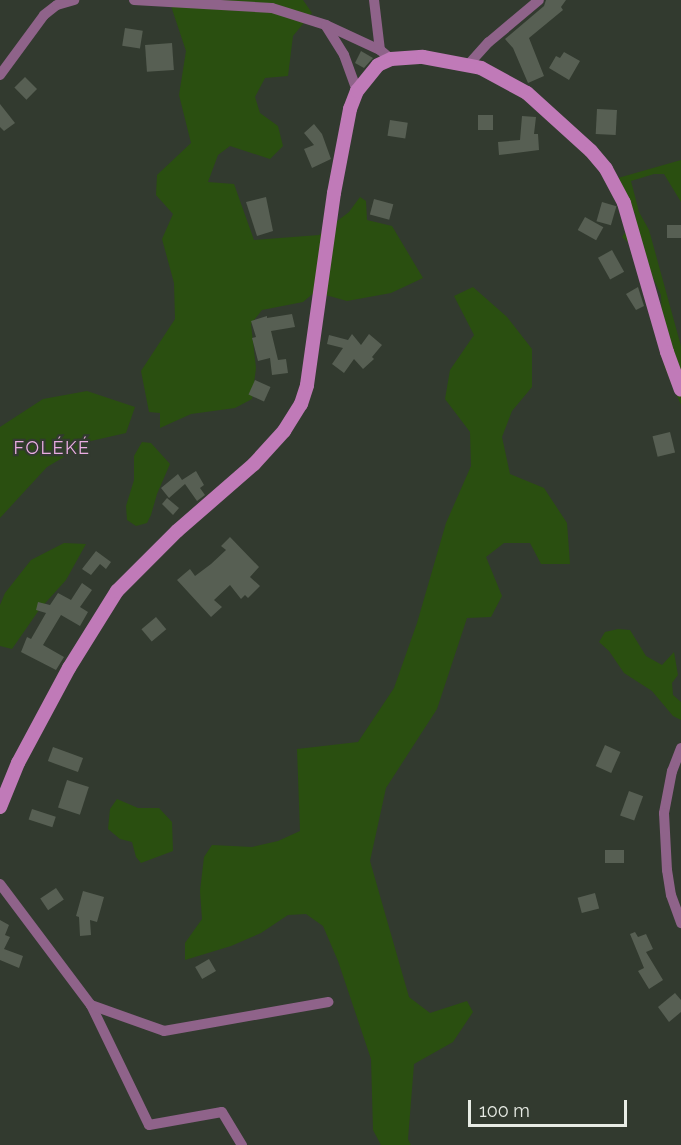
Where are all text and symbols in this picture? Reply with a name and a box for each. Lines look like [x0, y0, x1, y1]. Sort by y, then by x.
district label: FOLÉKÉ [14, 437, 90, 459]
scale bar [471, 1088, 630, 1126]
text: 100 m [479, 1100, 530, 1121]

